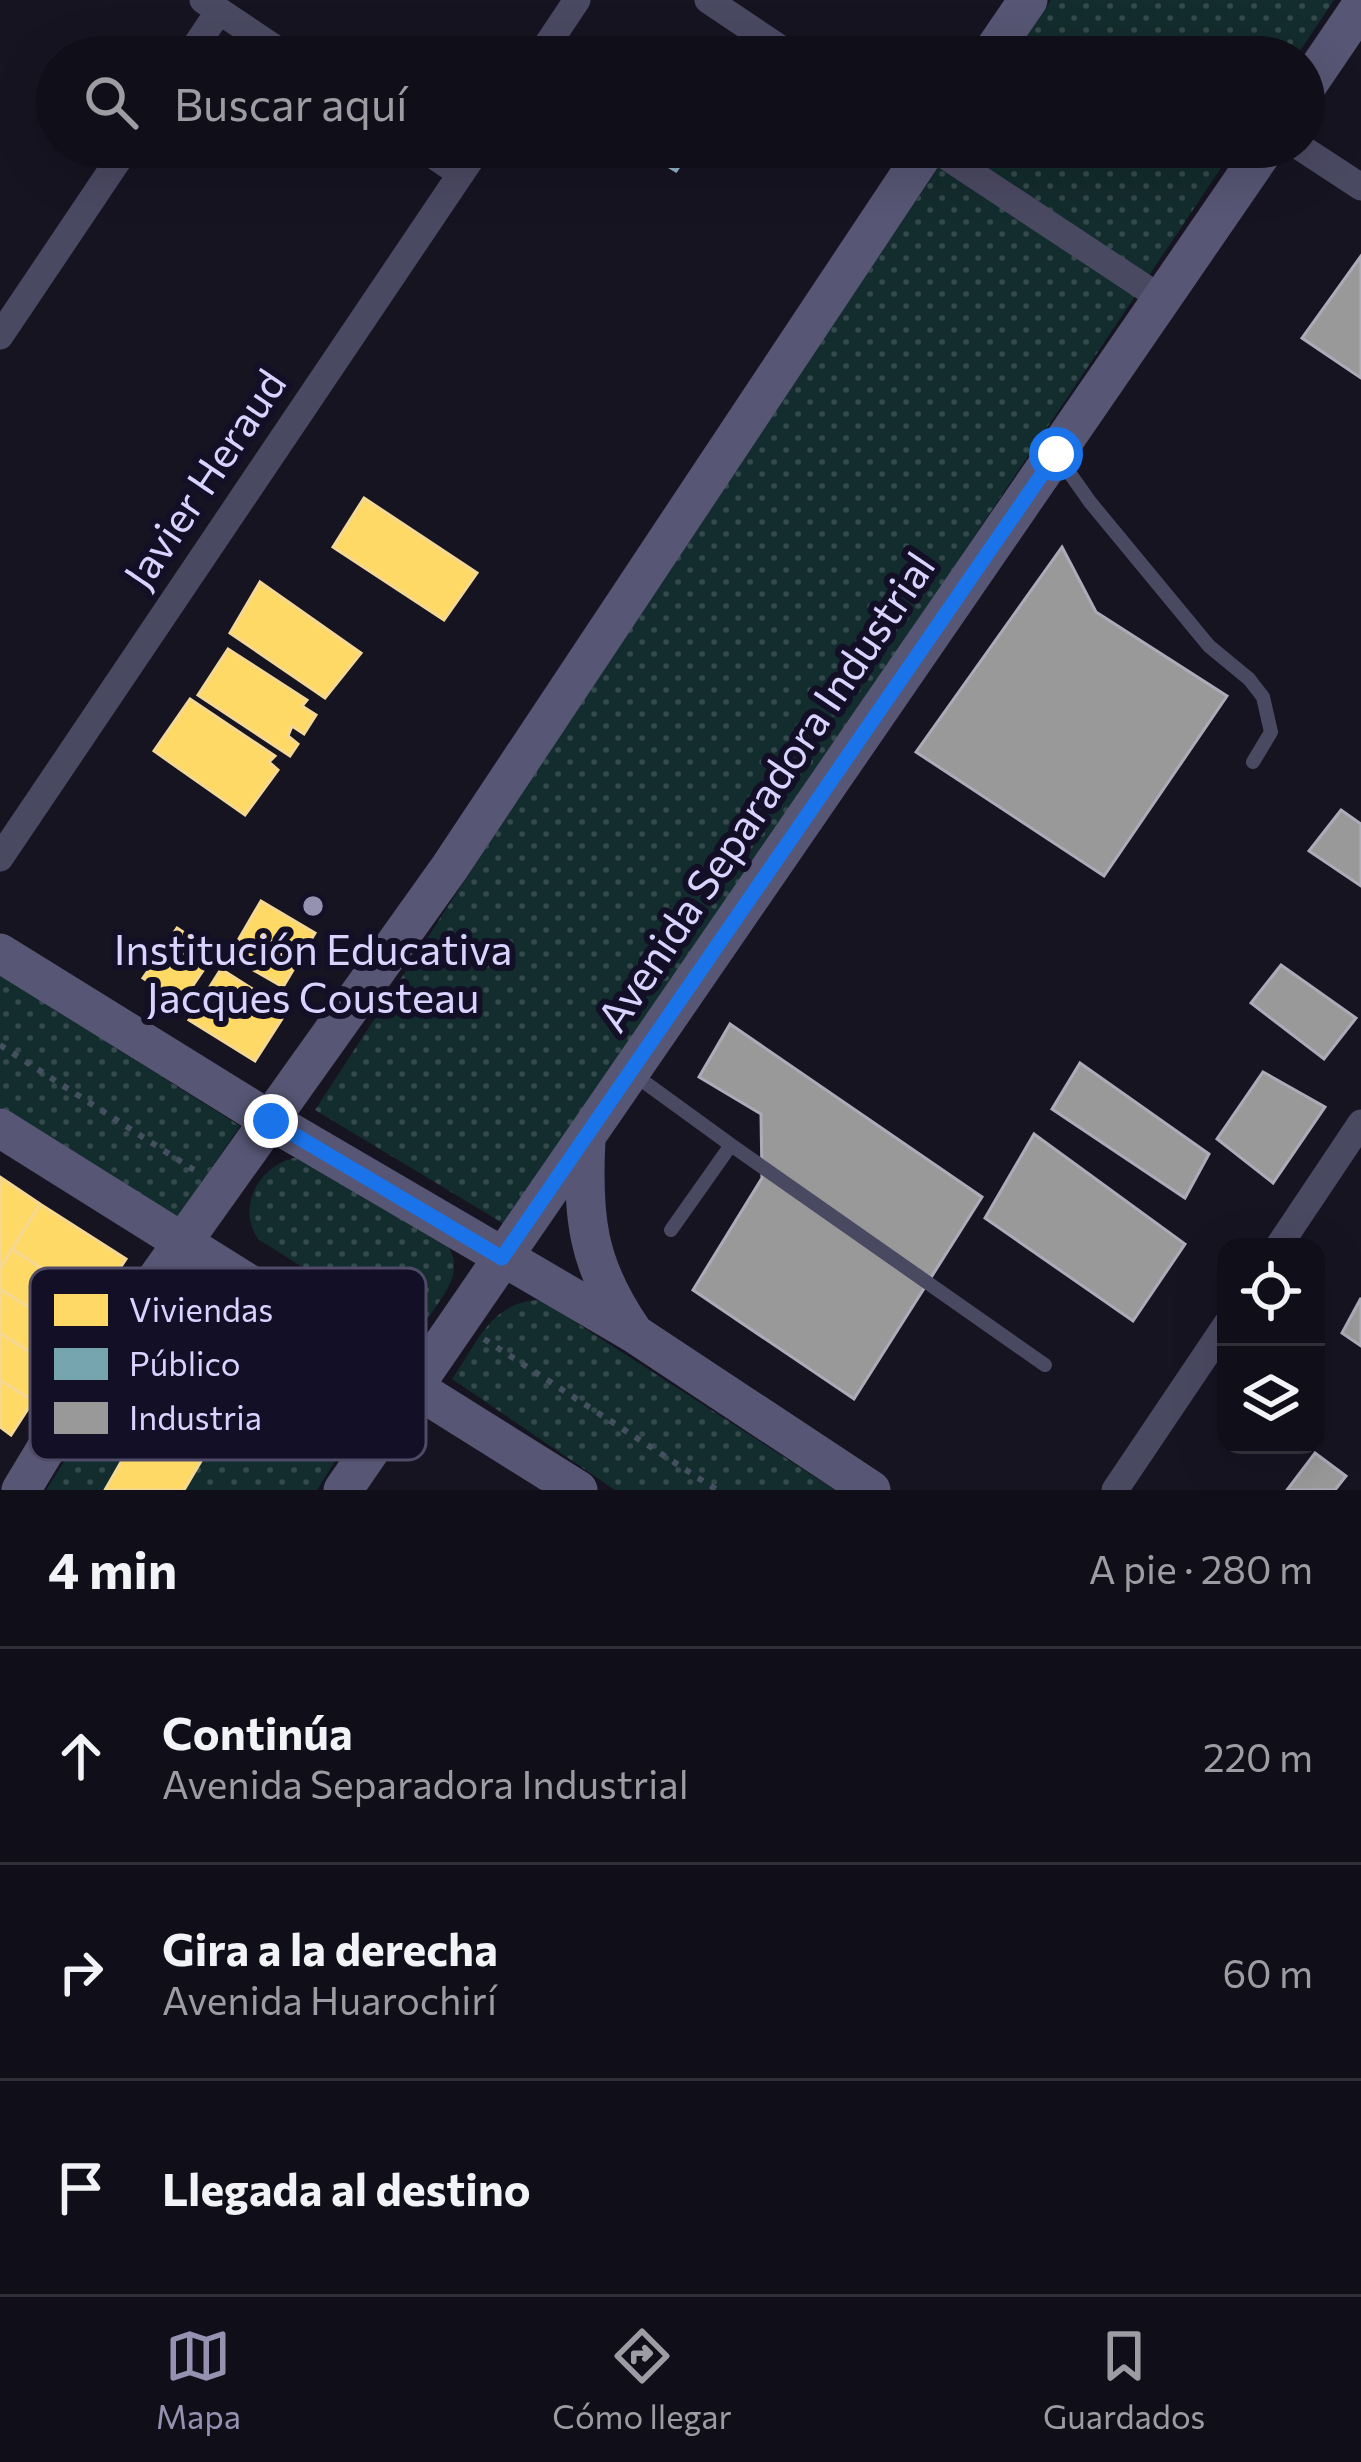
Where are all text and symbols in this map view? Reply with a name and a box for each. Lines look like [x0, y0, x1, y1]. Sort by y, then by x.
search box [36, 36, 1325, 168]
icon: search [78, 69, 144, 135]
text: Buscar aquí [174, 75, 408, 130]
street label: Javier Heraud [111, 359, 296, 597]
route start [1029, 427, 1083, 481]
street label: Avenida Separadora Industrial [584, 541, 944, 1040]
marker: Institución Educativa Jacques Cousteau [300, 893, 326, 919]
place label: Institución Educativa Jacques Cousteau [114, 922, 512, 1022]
route end [244, 1094, 298, 1148]
map controls [1217, 1238, 1325, 1454]
button: locate [1217, 1238, 1325, 1346]
legend [30, 1268, 426, 1460]
text: Viviendas [129, 1288, 273, 1329]
text: Público [129, 1342, 241, 1383]
button: layers [1217, 1346, 1325, 1454]
text: Industria [129, 1396, 262, 1437]
text: 4 min [48, 1537, 177, 1600]
text: A pie · 280 m [1089, 1544, 1313, 1592]
text: Continúa [162, 1704, 353, 1759]
icon: ahead [48, 1723, 114, 1789]
text: 220 m [1203, 1732, 1313, 1780]
text: Avenida Separadora Industrial [162, 1759, 689, 1807]
text: Gira a la derecha [162, 1920, 498, 1975]
icon: right [48, 1939, 114, 2005]
text: 60 m [1222, 1948, 1313, 1996]
text: Avenida Huarochirí [162, 1975, 497, 2023]
icon: arrive [48, 2155, 114, 2221]
text: Llegada al destino [162, 2160, 531, 2215]
tab: Mapa [156, 2323, 241, 2436]
tab: Cómo llegar [552, 2323, 732, 2436]
tab: Guardados [1043, 2323, 1205, 2436]

